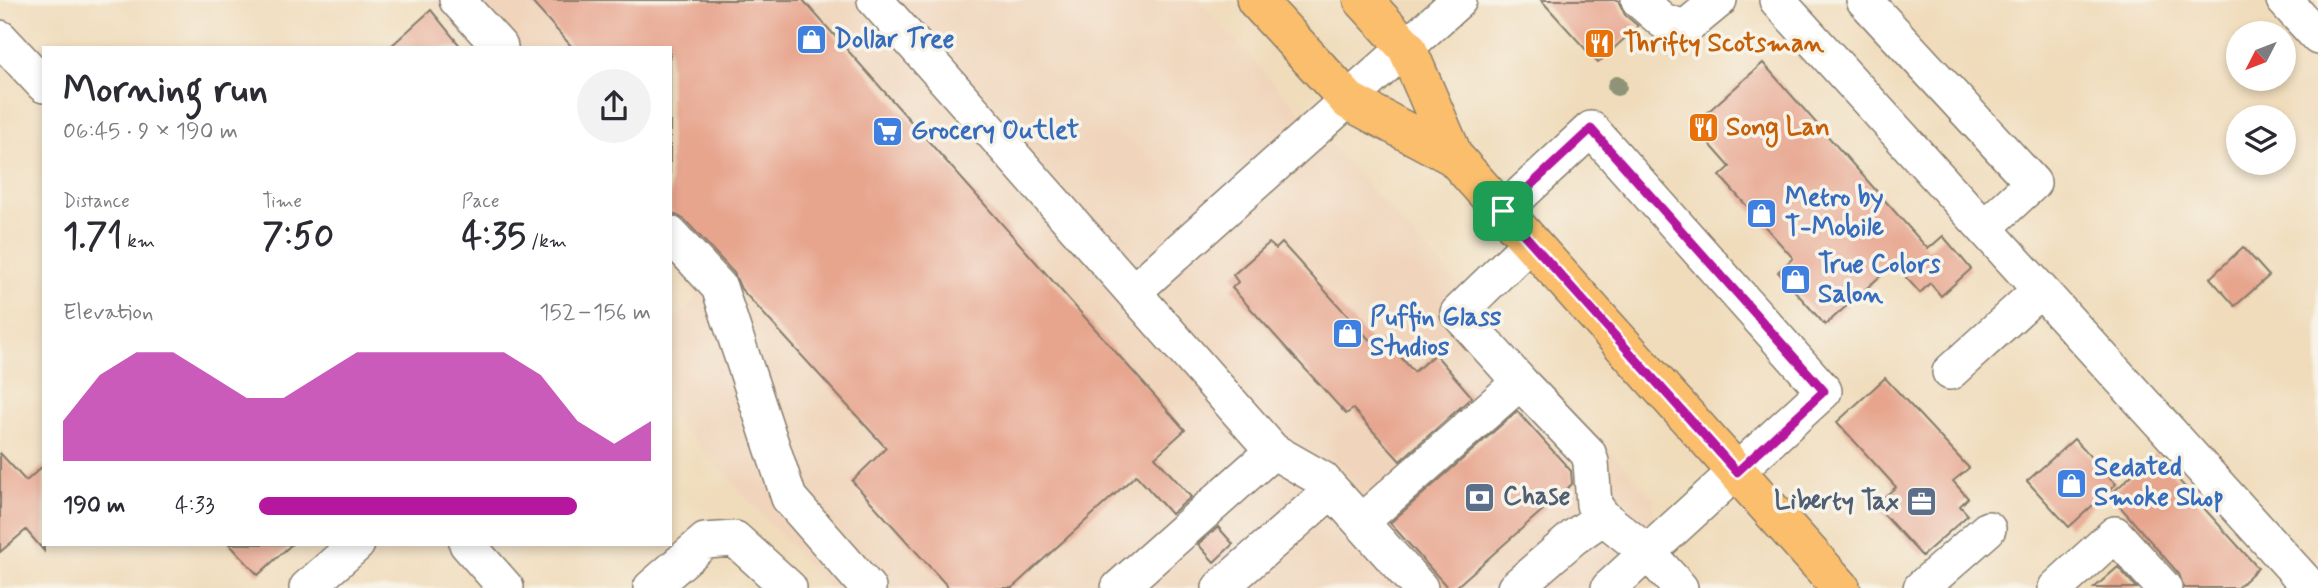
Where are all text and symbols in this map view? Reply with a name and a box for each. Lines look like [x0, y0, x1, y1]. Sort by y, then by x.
north arrow [2226, 21, 2296, 91]
map controls [2226, 21, 2296, 175]
shop icon: Dollar Tree [794, 23, 828, 57]
place label: Dollar Tree [834, 23, 955, 57]
restaurant icon: Thrifty Scotsman [1583, 27, 1617, 61]
place label: Thrifty Scotsman [1623, 27, 1825, 61]
text: Morning run [63, 66, 268, 115]
button: share [577, 69, 651, 143]
button: layers [2226, 105, 2296, 175]
restaurant icon: Song Lan [1686, 111, 1720, 145]
place label: Song Lan [1726, 111, 1830, 148]
supermarket icon: Grocery Outlet [871, 114, 905, 148]
place label: Grocery Outlet [911, 114, 1079, 148]
text: 06:45 · 9 × 190 m [63, 117, 238, 147]
pin [1473, 181, 1533, 241]
place label: Metro by T-Mobile [1785, 181, 1884, 245]
text: Distance [63, 189, 130, 214]
text: Time [262, 189, 302, 214]
text: Pace [462, 189, 499, 214]
icon: arrive [1484, 192, 1522, 230]
shop icon: Metro by T-Mobile [1745, 196, 1779, 230]
text: 1.71 [63, 214, 122, 260]
text: 7:50 [262, 214, 334, 260]
text: 4:35 [462, 214, 526, 260]
text: km [122, 229, 155, 254]
text: /km [526, 229, 567, 254]
place label: True Colors Salon [1818, 248, 1941, 312]
shop icon: True Colors Salon [1778, 263, 1812, 297]
text: Elevation [63, 298, 154, 328]
text: 152–156 m [539, 298, 651, 328]
place label: Puffin Glass Studios [1370, 301, 1502, 365]
shop icon: Puffin Glass Studios [1330, 316, 1364, 350]
place label: Sedated Smoke Shop [2094, 451, 2224, 515]
shop icon: Sedated Smoke Shop [2054, 466, 2088, 500]
bank icon: Chase [1463, 480, 1497, 514]
place label: Chase [1503, 480, 1570, 514]
place label: Liberty Tax [1774, 485, 1899, 519]
office icon: Liberty Tax [1905, 485, 1939, 519]
text: 190 m [63, 491, 125, 521]
text: 4:33 [175, 491, 215, 521]

